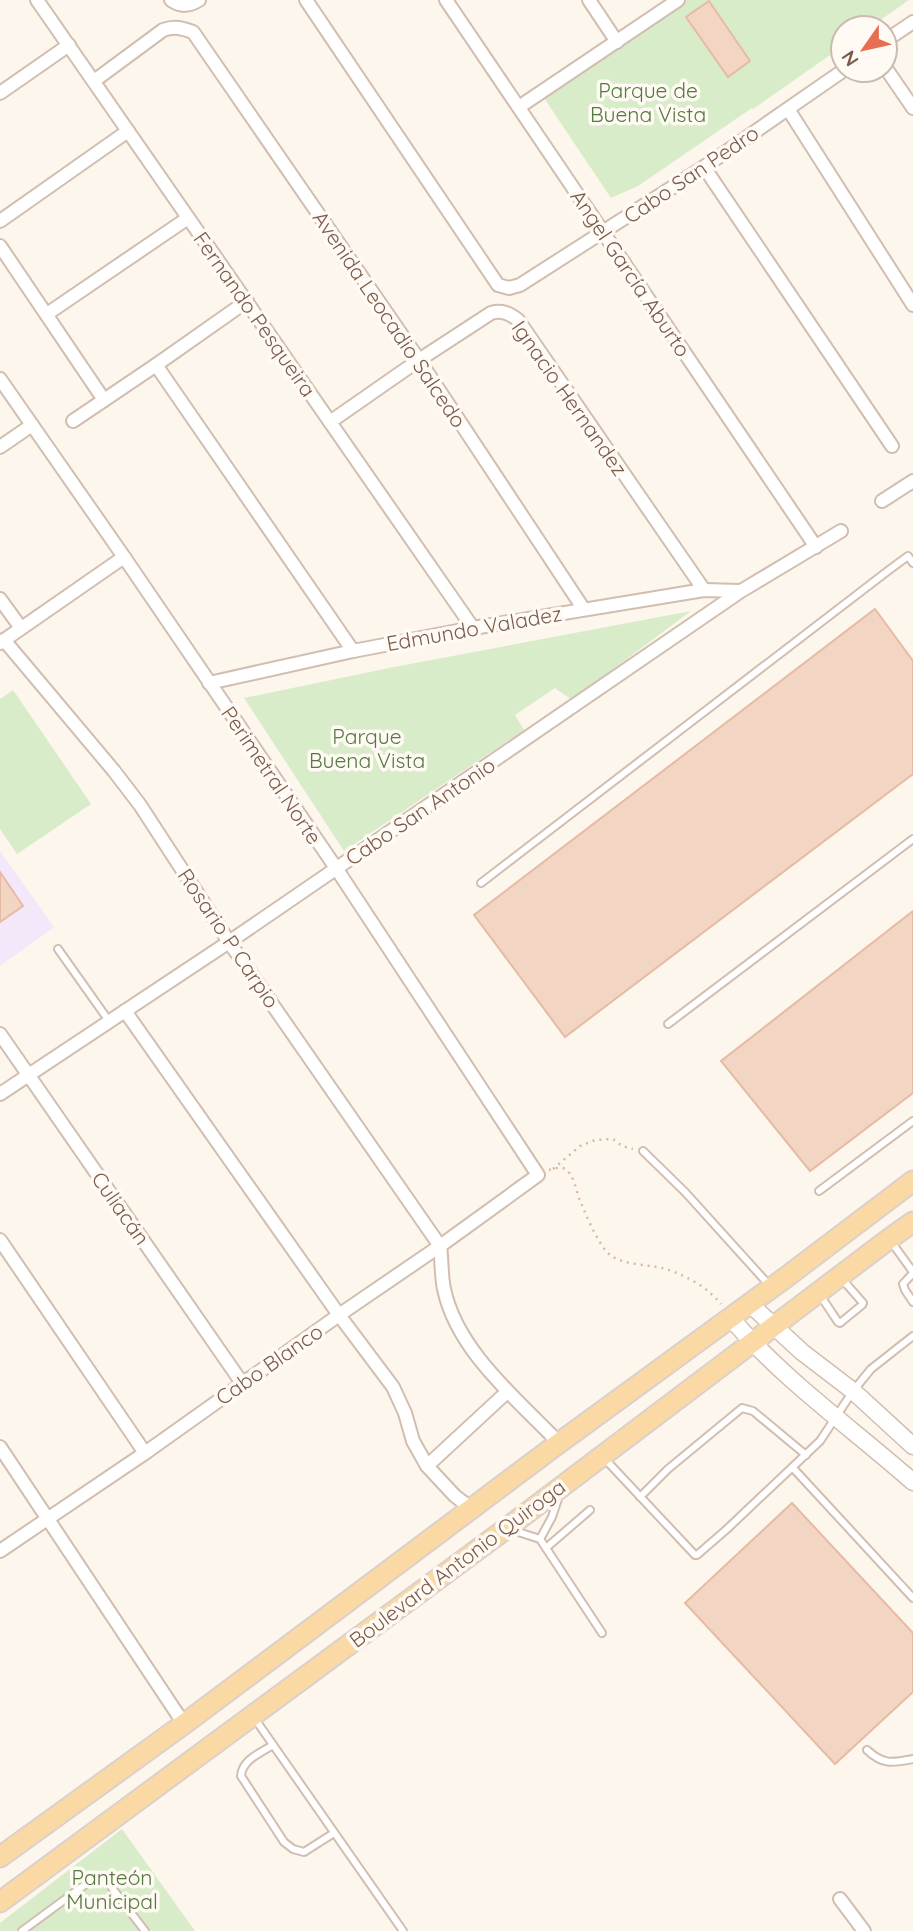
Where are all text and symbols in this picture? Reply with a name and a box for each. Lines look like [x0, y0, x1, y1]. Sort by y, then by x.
north arrow [829, 14, 899, 84]
text: N [836, 46, 864, 71]
park label: Parque de Buena Vista [590, 77, 706, 127]
street label: Cabo San Pedro [619, 119, 763, 229]
street label: Angel García Aburto [565, 185, 697, 361]
street label: Avenida Leocadio Salcedo [308, 206, 472, 432]
street label: Fernando Pesqueira [188, 227, 322, 401]
street label: Ignacio Hernandez [507, 315, 633, 481]
street label: Edmundo Valadez [384, 600, 564, 656]
street label: Perimetral Norte [216, 701, 328, 849]
park label: Parque Buena Vista [309, 723, 425, 773]
street label: Cabo San Antonio [340, 751, 500, 871]
street label: Rosario P Carpio [173, 863, 285, 1013]
street label: Culiacán [86, 1166, 156, 1250]
street label: Cabo Blanco [211, 1318, 327, 1410]
street label: Boulevard Antonio Quiroga [344, 1473, 570, 1653]
park label: Panteón Municipal [66, 1864, 158, 1914]

